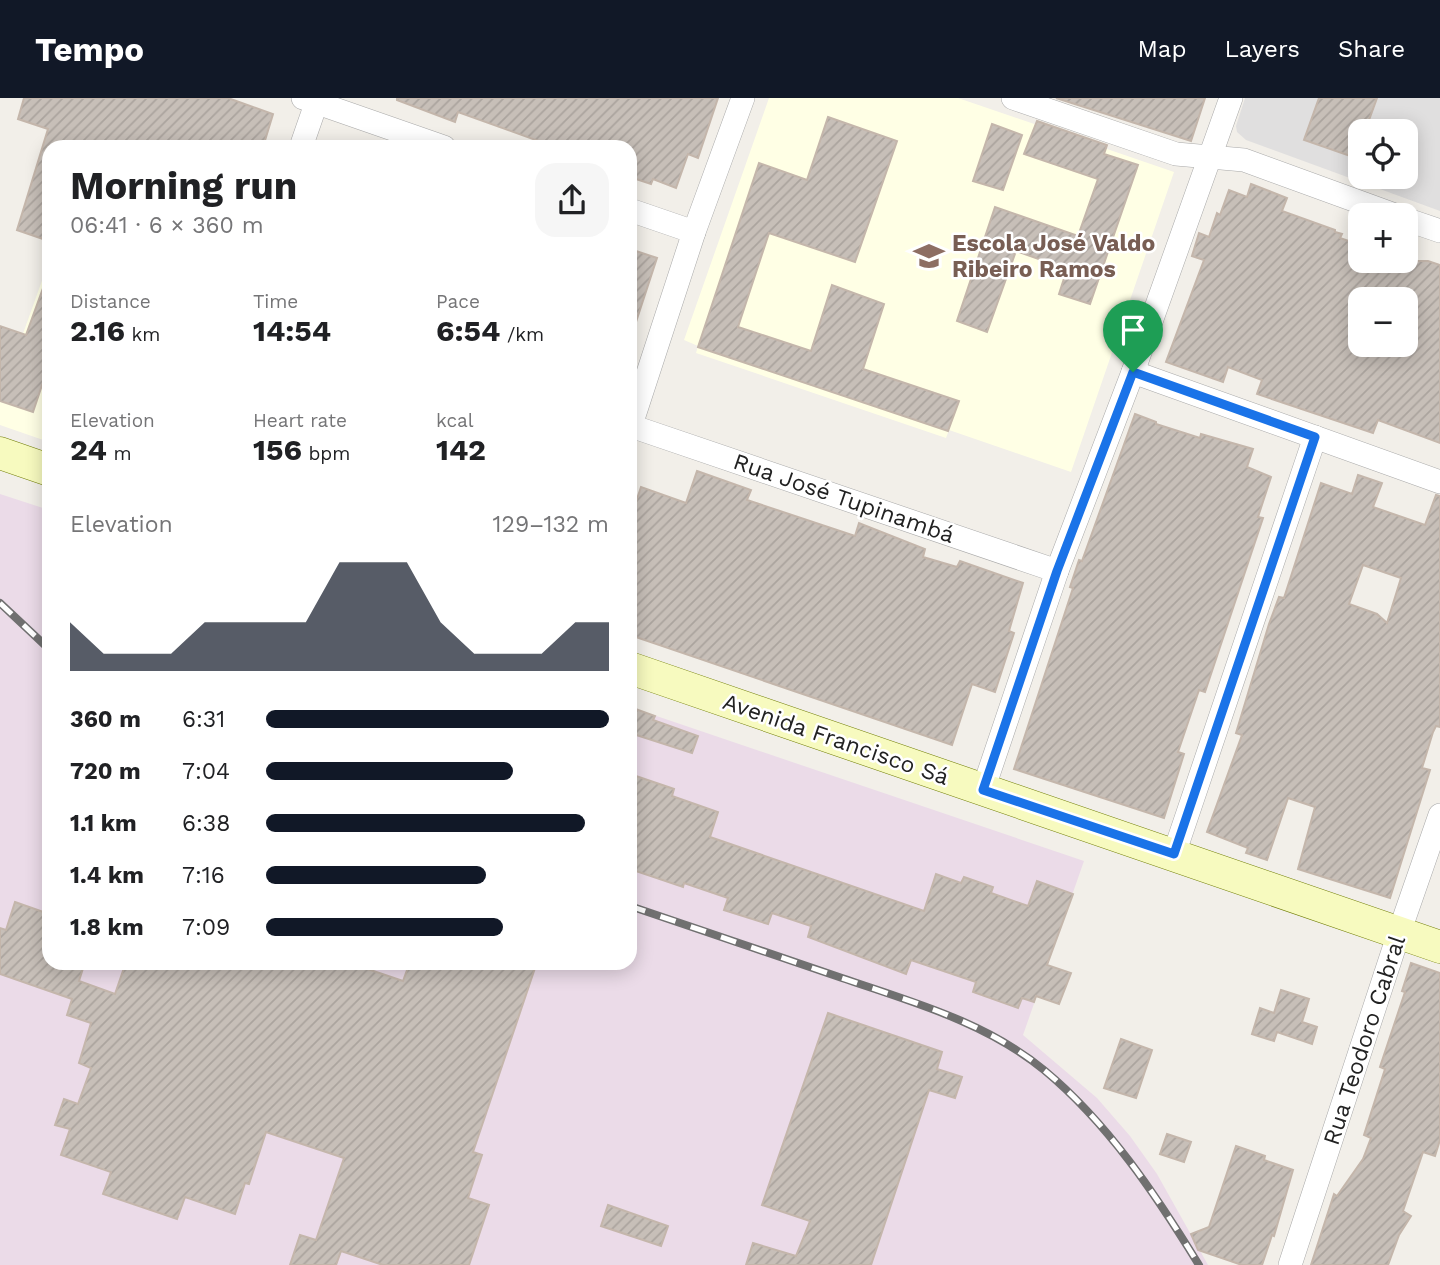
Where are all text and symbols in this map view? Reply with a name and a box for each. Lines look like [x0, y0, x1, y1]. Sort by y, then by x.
text: Tempo [35, 30, 144, 69]
text: Map [1138, 35, 1186, 63]
text: Layers [1224, 35, 1300, 63]
text: Share [1338, 35, 1405, 63]
map controls [1348, 119, 1418, 357]
button: locate [1348, 119, 1418, 189]
button: share [535, 163, 609, 237]
text: Morning run [70, 164, 297, 208]
button: + [1348, 203, 1418, 273]
text: 06:41 · 6 × 360 m [70, 212, 264, 239]
place label: Escola José Valdo Ribeiro Ramos [952, 230, 1155, 283]
school or university icon: Escola José Valdo Ribeiro Ramos [912, 239, 946, 273]
button: − [1348, 287, 1418, 357]
text: Distance [70, 290, 151, 313]
text: Time [253, 290, 298, 313]
text: Pace [436, 290, 480, 313]
pin [1103, 300, 1163, 372]
icon: arrive [1114, 311, 1152, 349]
text: 2.16 [70, 313, 125, 348]
text: 14:54 [253, 313, 331, 348]
text: 6:54 [436, 313, 500, 348]
text: km [125, 323, 160, 346]
text: /km [500, 323, 544, 346]
text: Elevation [70, 409, 155, 432]
text: Heart rate [253, 409, 347, 432]
text: kcal [436, 409, 474, 432]
text: 24 [70, 432, 107, 467]
text: 156 [253, 432, 302, 467]
text: 142 [436, 432, 486, 467]
text: m [107, 442, 132, 465]
text: bpm [302, 442, 350, 465]
street label: Rua José Tupinambá [730, 448, 958, 549]
text: Elevation [70, 511, 173, 538]
text: 129–132 m [493, 511, 609, 538]
street label: Avenida Francisco Sá [719, 688, 952, 791]
text: 360 m [70, 706, 141, 733]
text: 6:31 [182, 706, 225, 733]
text: 720 m [70, 758, 141, 785]
text: 7:04 [182, 758, 230, 785]
text: 1.1 km [70, 810, 137, 837]
text: 6:38 [182, 810, 230, 837]
text: 1.4 km [70, 862, 144, 889]
text: 7:16 [182, 862, 225, 889]
text: 1.8 km [70, 914, 144, 941]
text: 7:09 [182, 914, 230, 941]
street label: Rua Teodoro Cabral [1318, 932, 1411, 1148]

